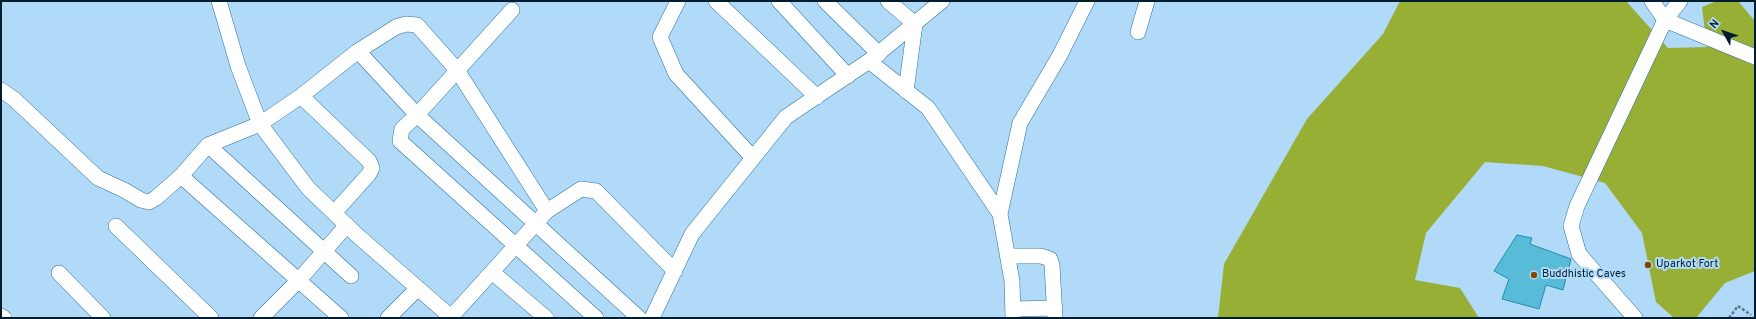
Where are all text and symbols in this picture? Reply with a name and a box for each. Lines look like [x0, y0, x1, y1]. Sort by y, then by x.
north arrow [1704, 12, 1744, 52]
text: N [1707, 17, 1723, 32]
place label: Uparkot Fort [1656, 258, 1718, 272]
marker: Uparkot Fort [1643, 260, 1653, 270]
place label: Buddhistic Caves [1542, 268, 1626, 282]
marker: Buddhistic Caves [1529, 270, 1539, 280]

